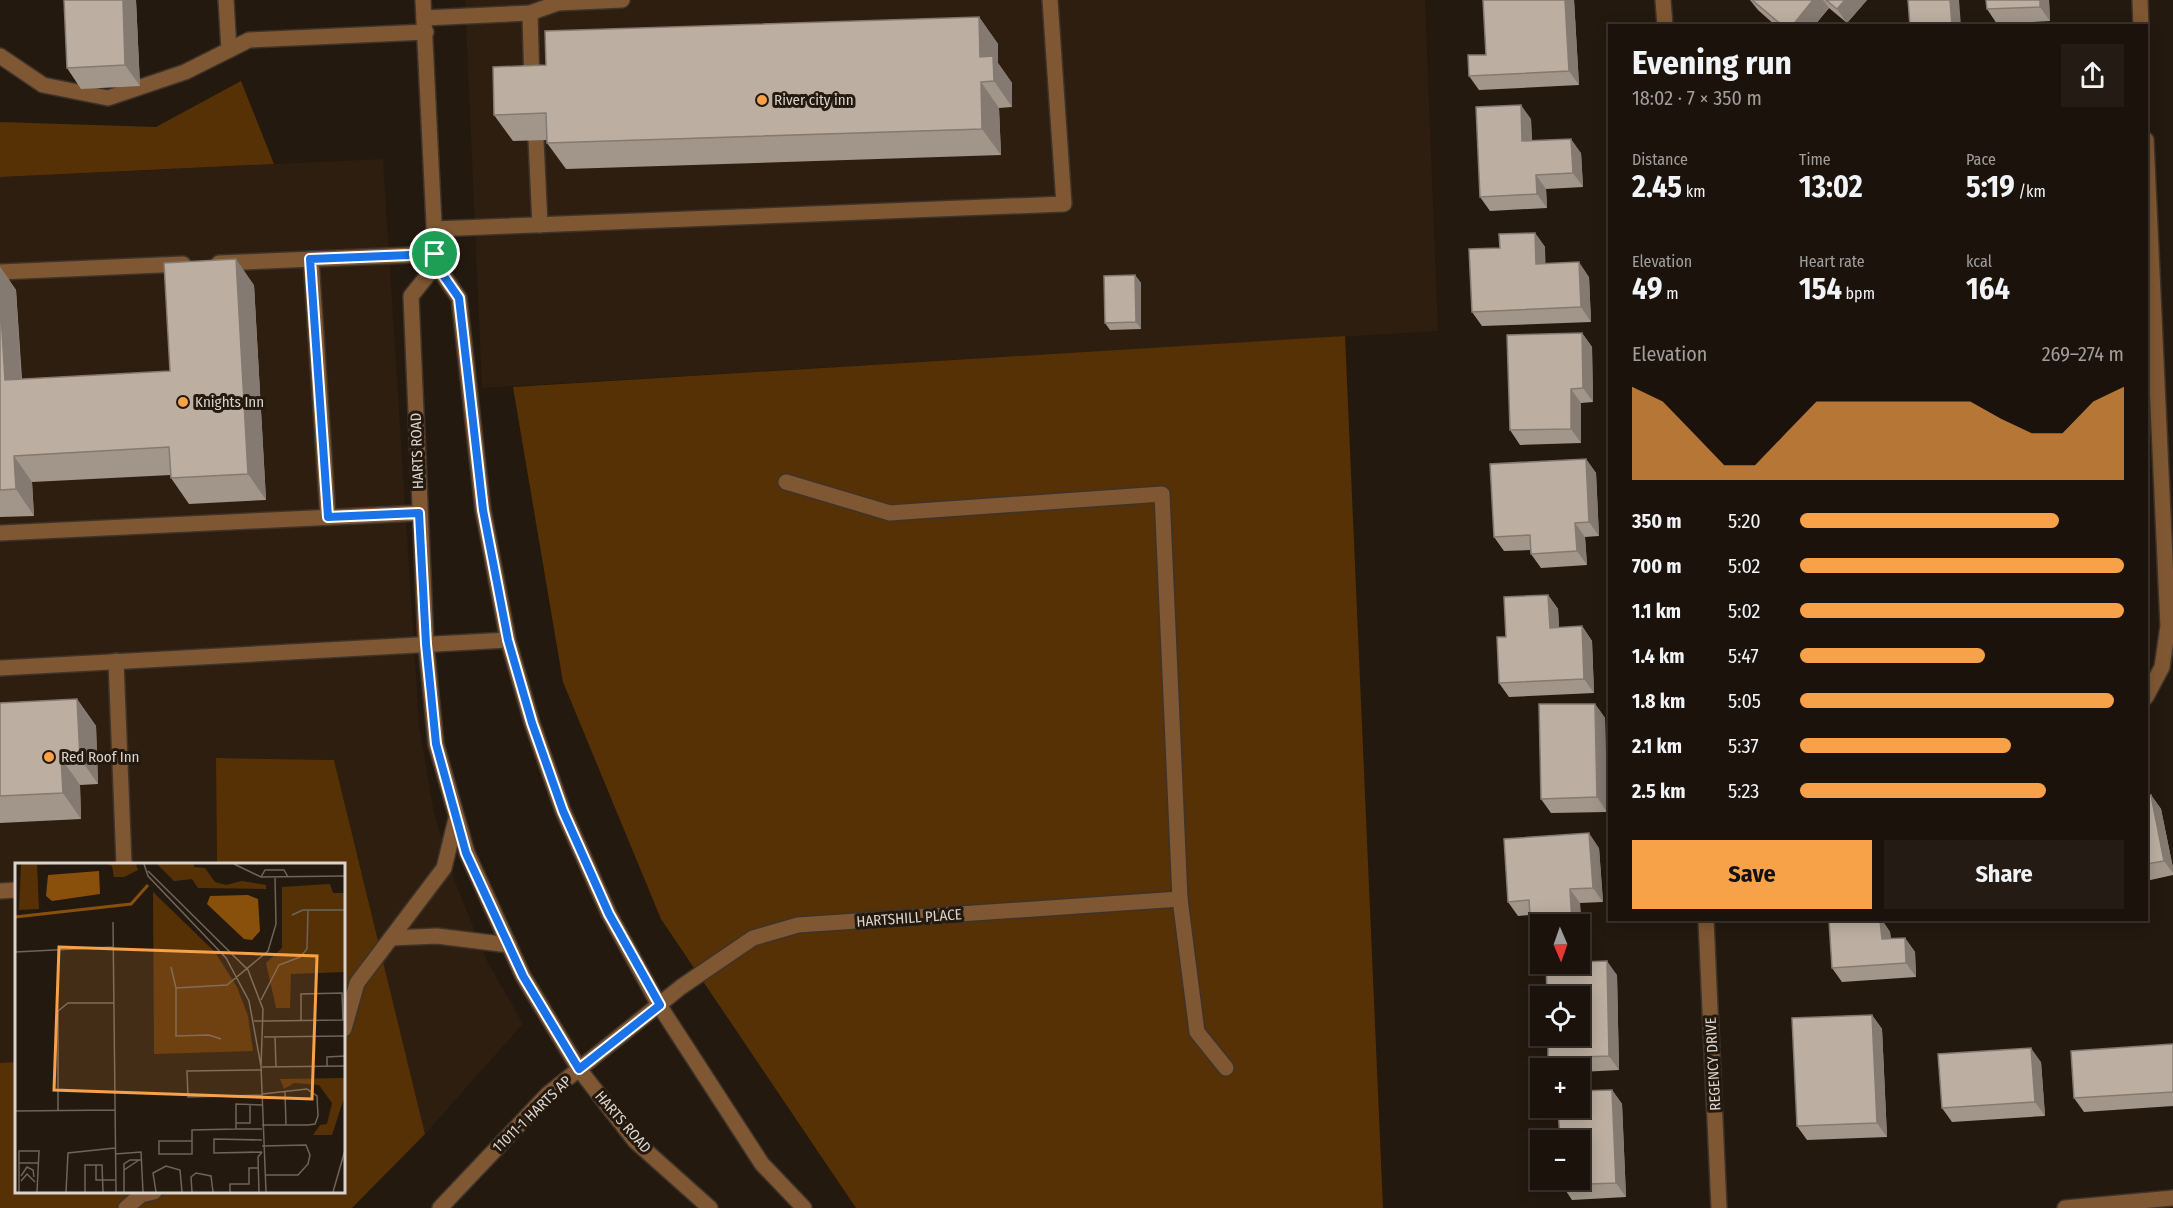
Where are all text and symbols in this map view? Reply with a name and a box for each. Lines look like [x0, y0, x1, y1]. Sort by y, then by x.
text: Evening run [1632, 43, 1792, 83]
button: share [2061, 44, 2124, 107]
text: 18:02 · 7 × 350 m [1632, 86, 1762, 110]
place label: River city inn [774, 91, 854, 109]
marker: River city inn [755, 93, 769, 107]
text: Distance [1632, 150, 1688, 169]
text: Time [1799, 150, 1831, 169]
text: Pace [1966, 150, 1996, 169]
text: 2.45 [1632, 169, 1682, 205]
text: 13:02 [1799, 169, 1863, 205]
text: 5:19 [1966, 169, 2015, 205]
text: km [1682, 182, 1705, 201]
text: /km [2015, 182, 2046, 201]
pin [409, 228, 460, 279]
icon: arrive [418, 237, 451, 270]
text: Elevation [1632, 252, 1692, 271]
text: Heart rate [1799, 252, 1865, 271]
text: kcal [1966, 252, 1992, 271]
text: 49 [1632, 271, 1662, 307]
text: 154 [1799, 271, 1842, 307]
text: 164 [1966, 271, 2010, 307]
text: m [1662, 284, 1678, 303]
text: bpm [1842, 284, 1875, 303]
text: Elevation [1632, 342, 1707, 366]
text: 269–274 m [2042, 342, 2124, 366]
place label: Knights Inn [195, 393, 264, 411]
marker: Knights Inn [176, 395, 190, 409]
street label: HARTS ROAD [407, 413, 427, 489]
text: 350 m [1632, 509, 1682, 533]
text: 5:20 [1728, 509, 1761, 533]
text: 700 m [1632, 554, 1682, 578]
text: 5:02 [1728, 554, 1760, 578]
text: 1.1 km [1632, 599, 1681, 623]
text: 5:02 [1728, 599, 1760, 623]
text: 1.4 km [1632, 644, 1684, 668]
text: 5:47 [1728, 644, 1759, 668]
text: 1.8 km [1632, 689, 1685, 713]
text: 5:05 [1728, 689, 1761, 713]
text: 2.1 km [1632, 734, 1682, 758]
text: 5:37 [1728, 734, 1759, 758]
place label: Red Roof Inn [61, 748, 140, 766]
marker: Red Roof Inn [42, 750, 56, 764]
text: 2.5 km [1632, 779, 1685, 803]
text: 5:23 [1728, 779, 1759, 803]
button: Save [1632, 840, 1872, 909]
button: Share [1884, 840, 2124, 909]
inset map [15, 863, 345, 1193]
street label: HARTSHILL PLACE [856, 905, 962, 931]
north arrow [1530, 914, 1590, 974]
map controls [1530, 914, 1590, 1190]
button: locate [1530, 986, 1590, 1046]
street label: REGENCY DRIVE [1702, 1017, 1724, 1111]
button: + [1530, 1058, 1590, 1118]
street label: 11011-1 HARTS AP [489, 1072, 575, 1156]
street label: HARTS ROAD [591, 1087, 655, 1157]
button: − [1530, 1130, 1590, 1190]

